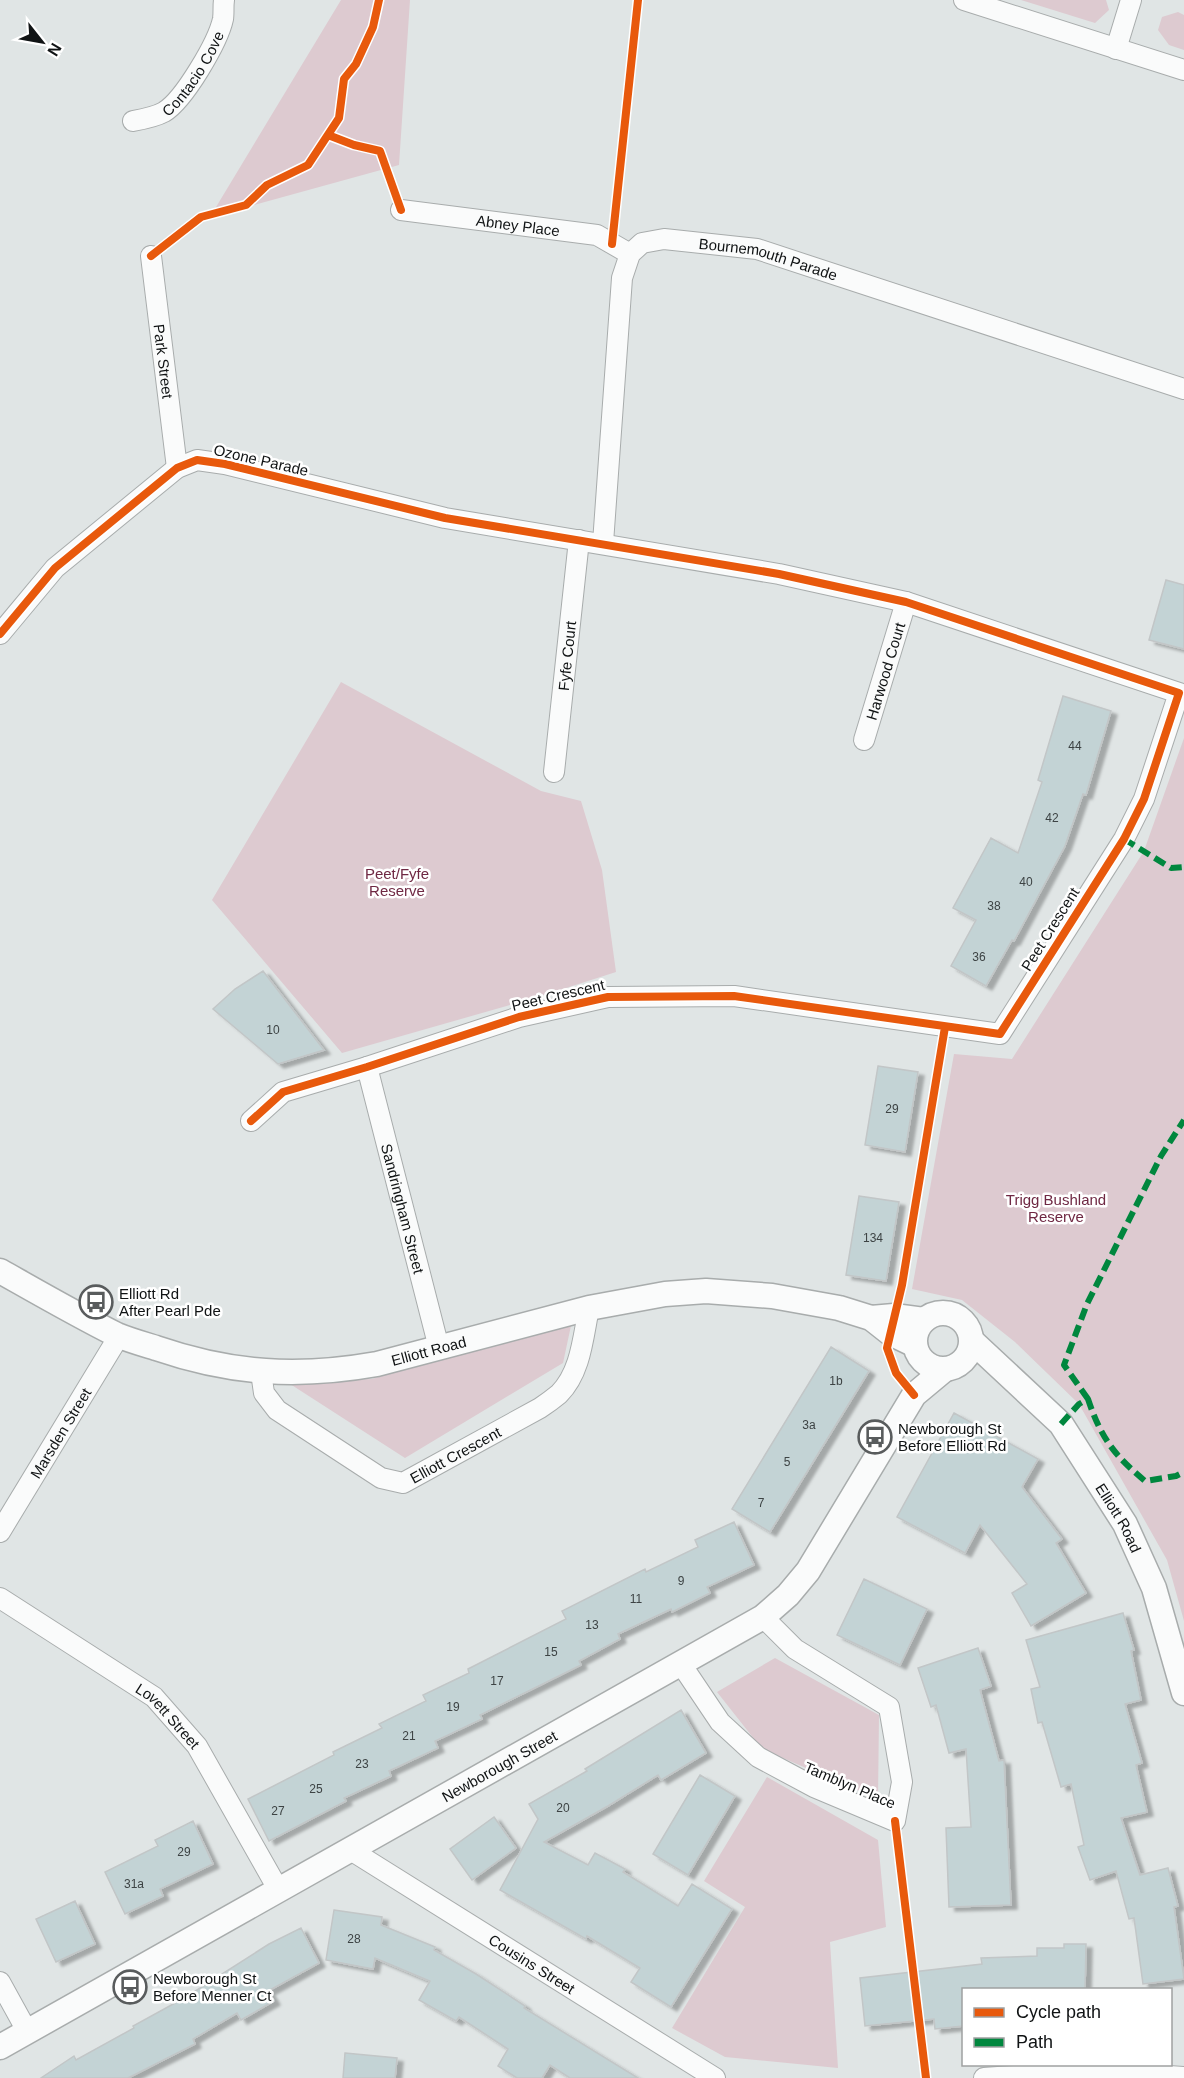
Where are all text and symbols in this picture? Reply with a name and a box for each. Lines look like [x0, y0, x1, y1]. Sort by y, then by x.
north arrow [12, 12, 72, 72]
street label: Contacio Cove [158, 28, 227, 119]
text: N [44, 40, 65, 59]
street label: Abney Place [475, 211, 561, 239]
street label: Bournemouth Parade [698, 234, 840, 283]
street label: Park Street [151, 323, 177, 400]
street label: Ozone Parade [212, 441, 310, 479]
street label: Fyfe Court [554, 619, 579, 691]
street label: Harwood Court [862, 620, 908, 722]
house number: 44 [1068, 739, 1082, 753]
house number: 42 [1045, 811, 1059, 825]
park label: Peet/Fyfe Reserve [365, 865, 429, 899]
house number: 40 [1019, 875, 1033, 889]
street label: Peet Crescent [1018, 883, 1083, 974]
house number: 38 [987, 899, 1001, 913]
house number: 36 [972, 950, 986, 964]
street label: Peet Crescent [510, 976, 607, 1014]
house number: 10 [266, 1023, 280, 1037]
house number: 29 [885, 1102, 899, 1116]
street label: Sandringham Street [378, 1142, 428, 1276]
park label: Trigg Bushland Reserve [1006, 1191, 1106, 1225]
house number: 134 [863, 1231, 883, 1245]
bus stop icon: Elliott Rd After Pearl Pde [78, 1284, 114, 1320]
place label: Elliott Rd After Pearl Pde [119, 1285, 221, 1319]
street label: Elliott Road [389, 1332, 468, 1368]
house number: 1b [829, 1374, 843, 1388]
street label: Marsden Street [26, 1384, 95, 1481]
house number: 3a [802, 1418, 816, 1432]
bus stop icon: Newborough St Before Elliott Rd [857, 1419, 893, 1455]
place label: Newborough St Before Elliott Rd [898, 1420, 1006, 1454]
street label: Elliott Crescent [407, 1422, 504, 1486]
house number: 5 [784, 1455, 791, 1469]
street label: Elliott Road [1093, 1480, 1145, 1555]
house number: 7 [758, 1496, 765, 1510]
house number: 9 [678, 1574, 685, 1588]
house number: 11 [630, 1592, 643, 1606]
house number: 13 [585, 1618, 599, 1632]
house number: 15 [544, 1645, 558, 1659]
house number: 17 [490, 1674, 504, 1688]
street label: Lovett Street [133, 1679, 204, 1752]
house number: 19 [446, 1700, 460, 1714]
street label: Newborough Street [439, 1726, 560, 1805]
house number: 21 [402, 1729, 416, 1743]
house number: 23 [355, 1757, 369, 1771]
street label: Tamblyn Place [802, 1758, 898, 1812]
house number: 25 [309, 1782, 323, 1796]
house number: 20 [556, 1801, 570, 1815]
house number: 27 [271, 1804, 285, 1818]
house number: 29 [177, 1845, 191, 1859]
house number: 31a [124, 1877, 144, 1891]
street label: Cousins Street [486, 1930, 579, 1997]
house number: 28 [347, 1932, 361, 1946]
bus stop icon: Newborough St Before Menner Ct [112, 1969, 148, 2005]
place label: Newborough St Before Menner Ct [153, 1970, 272, 2004]
legend [962, 1988, 1172, 2066]
text: Cycle path [1016, 2002, 1101, 2022]
text: Path [1016, 2032, 1053, 2052]

